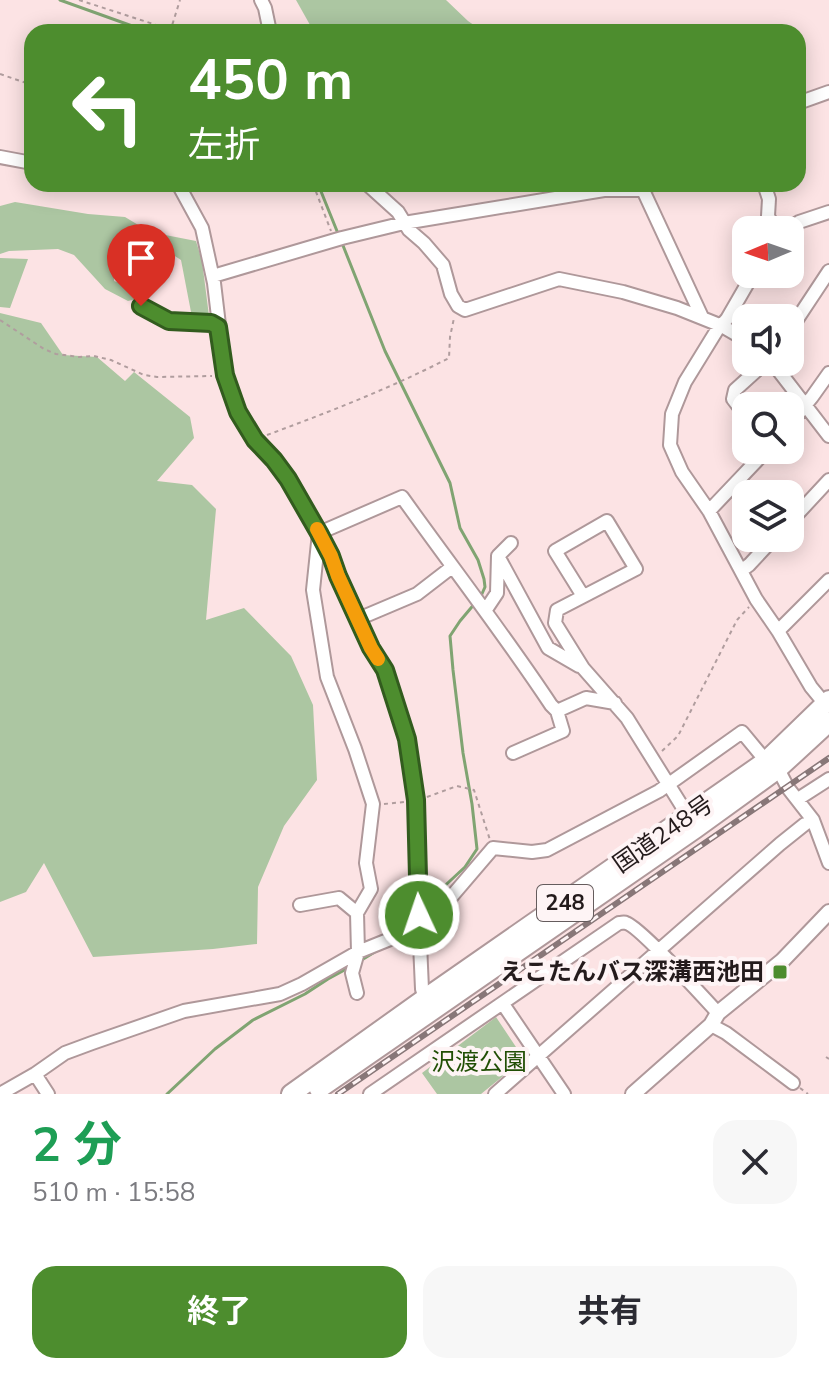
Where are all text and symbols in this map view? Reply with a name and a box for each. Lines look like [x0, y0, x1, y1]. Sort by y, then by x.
text: 450 m [188, 42, 353, 119]
icon: left [56, 56, 160, 160]
text: 左折 [188, 121, 260, 170]
north arrow [732, 216, 804, 288]
map controls [732, 216, 804, 552]
pin [107, 224, 175, 306]
icon: arrive [119, 236, 163, 280]
button: sound [732, 304, 804, 376]
button: search [732, 392, 804, 464]
button: layers [732, 480, 804, 552]
street label: 国道248号 [607, 788, 719, 880]
position arrow [377, 873, 461, 957]
road number: 248 [537, 885, 593, 921]
place label: えこたんバス深溝西池田 [500, 956, 764, 988]
marker: えこたんバス深溝西池田 [771, 963, 789, 981]
park label: 沢渡公園 [431, 1046, 527, 1078]
text: 2 分 [32, 1112, 122, 1178]
button: close [713, 1120, 797, 1204]
text: 510 m · 15:58 [32, 1175, 195, 1210]
button: 終了 [32, 1266, 407, 1358]
button: 共有 [423, 1266, 797, 1358]

